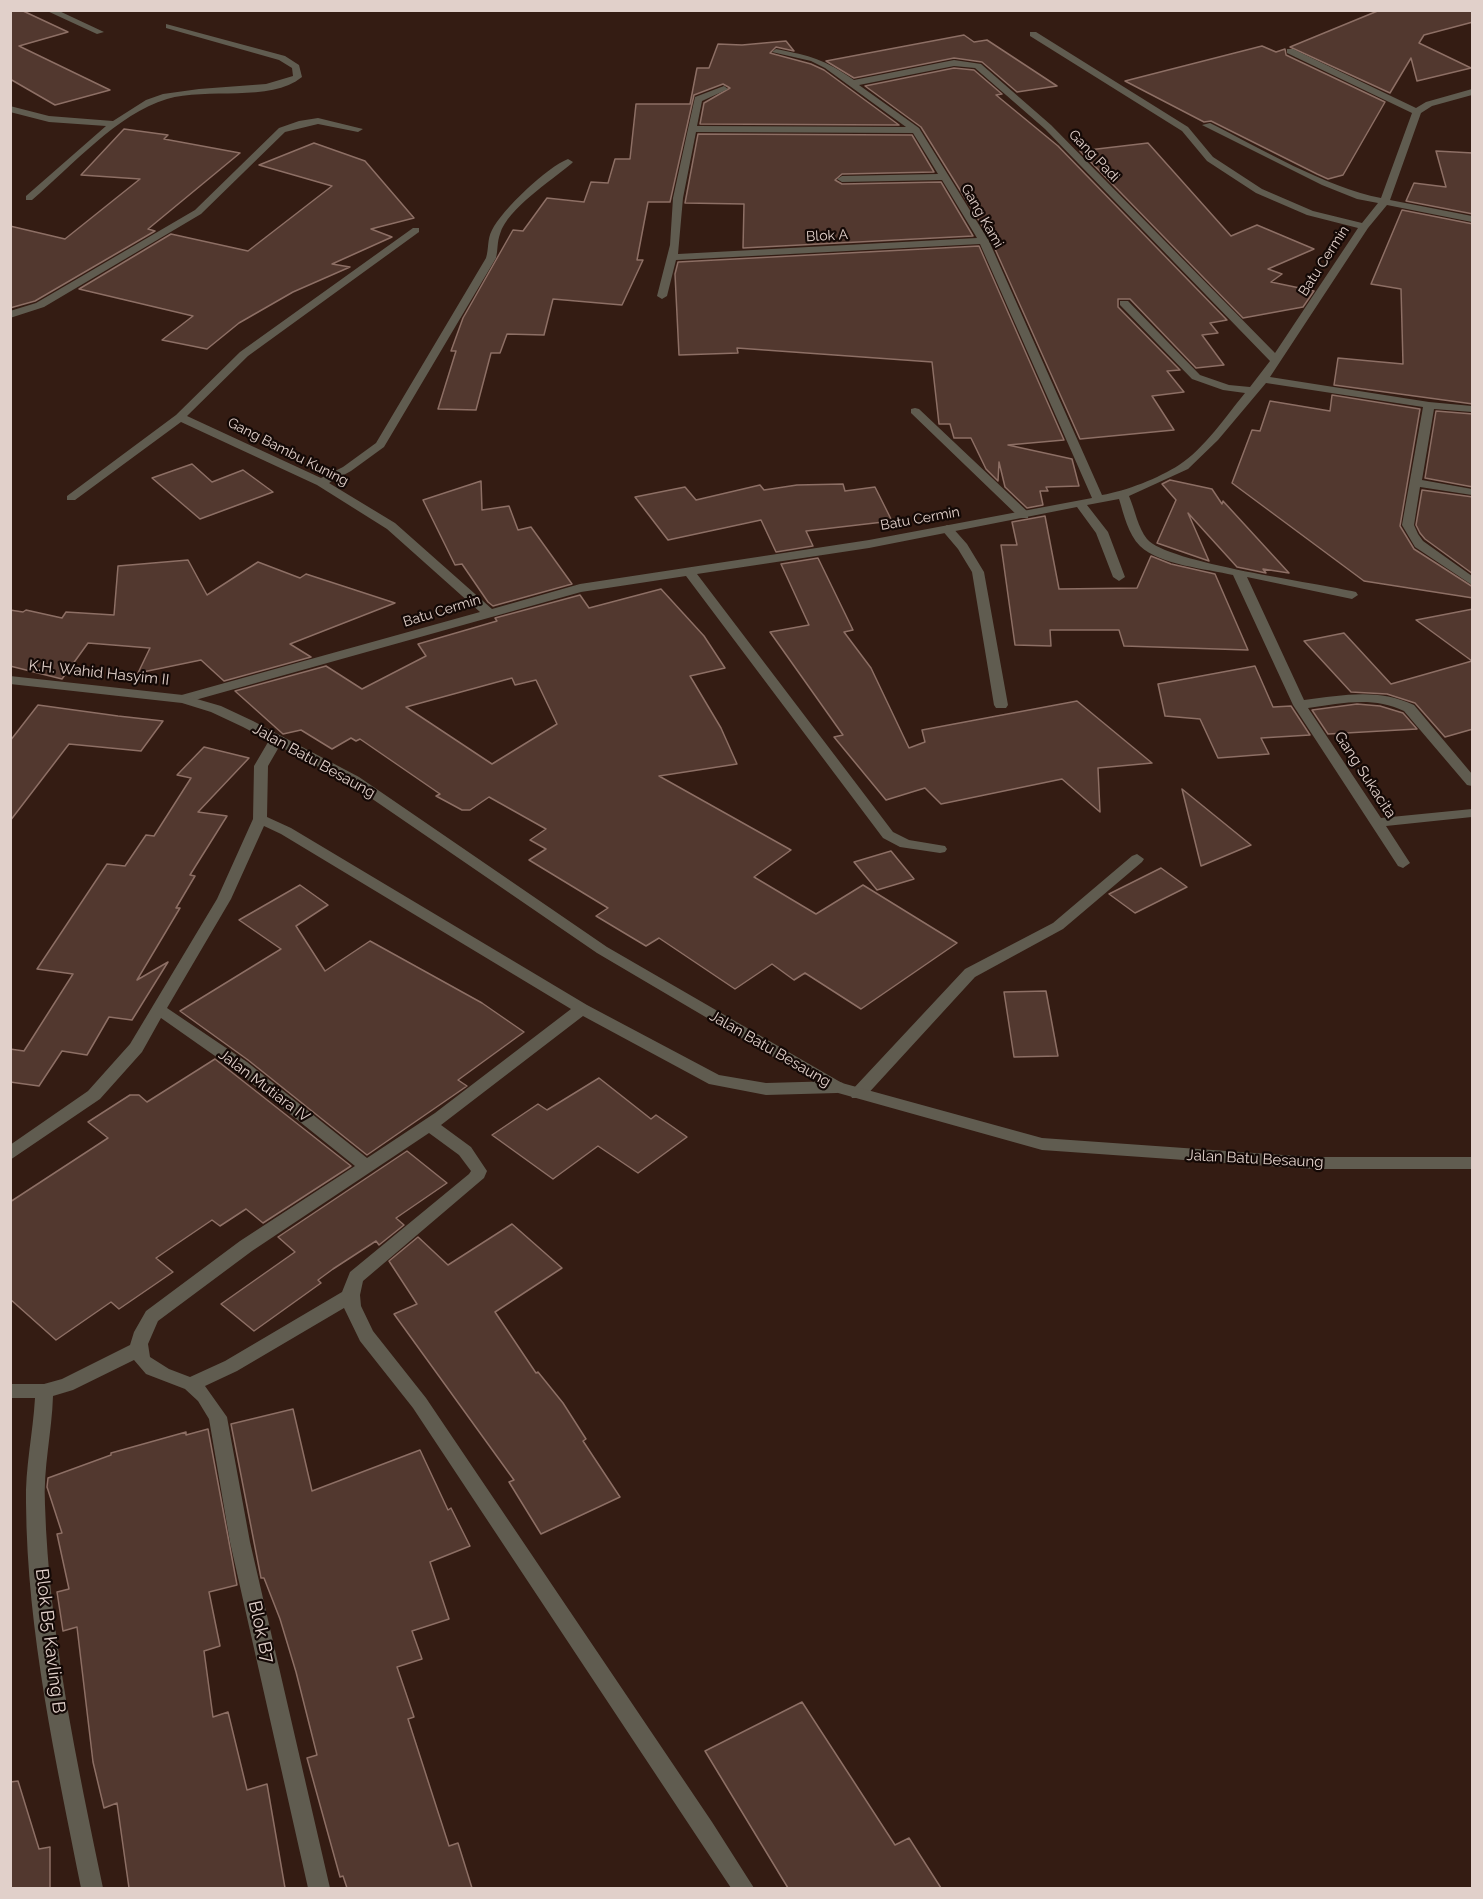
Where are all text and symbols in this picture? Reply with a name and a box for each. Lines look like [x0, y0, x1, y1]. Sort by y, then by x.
street label: Gang Padi [1065, 126, 1123, 186]
street label: Gang Kami [957, 181, 1007, 251]
street label: Batu Cermin [1295, 223, 1353, 299]
street label: Blok A [806, 227, 848, 245]
street label: Gang Bambu Kuning [225, 414, 351, 490]
street label: Batu Cermin [879, 504, 961, 534]
street label: Batu Cermin [401, 591, 483, 631]
street label: K.H. Wahid Hasyim II [28, 657, 170, 689]
street label: Jalan Batu Besaung [250, 720, 378, 802]
street label: Gang Sukacita [1330, 728, 1400, 822]
street label: Jalan Batu Besaung [706, 1007, 834, 1091]
street label: Jalan Mutiara IV [215, 1046, 313, 1126]
street label: Jalan Batu Besaung [1186, 1146, 1324, 1172]
street label: Blok B5 Kavling B [30, 1567, 70, 1715]
street label: Blok B7 [243, 1599, 279, 1665]

